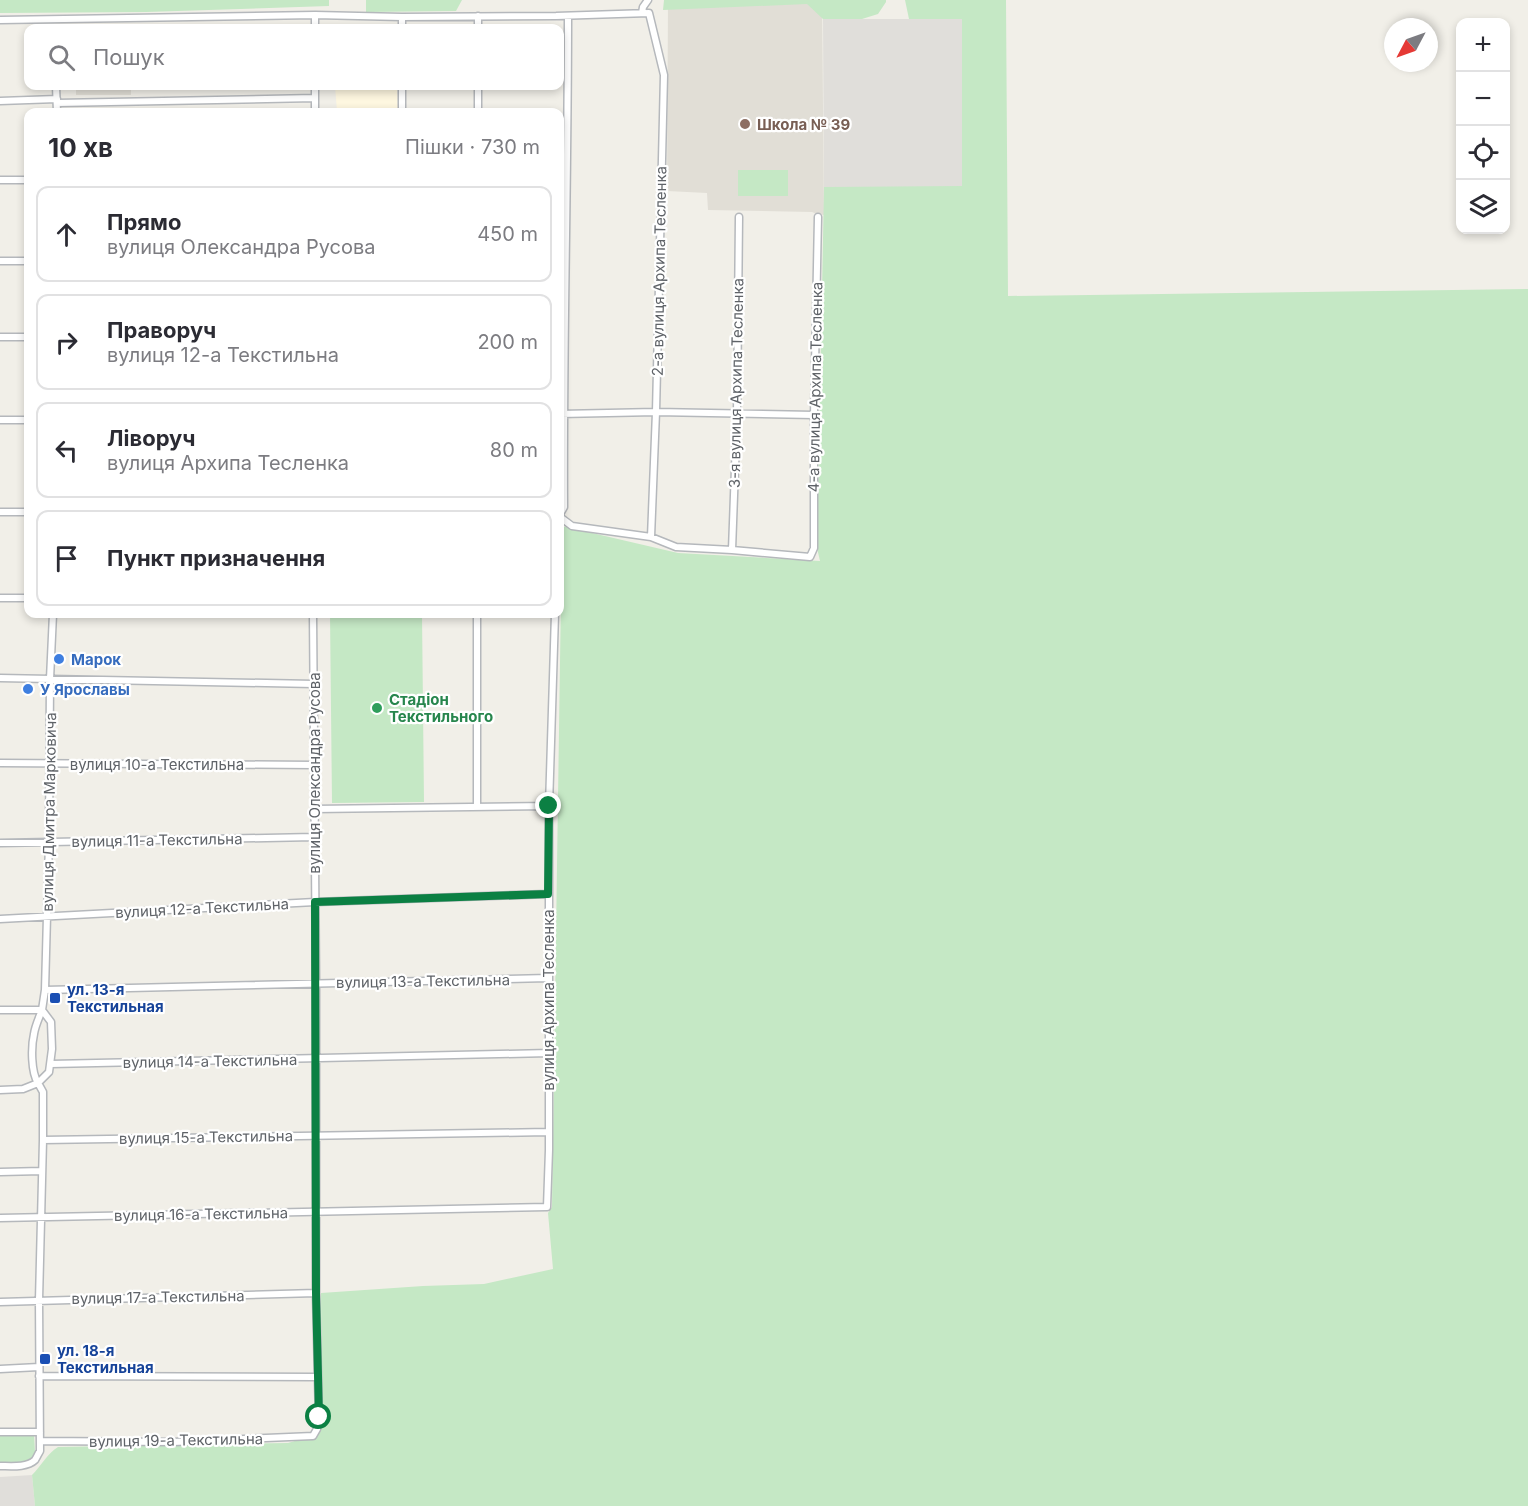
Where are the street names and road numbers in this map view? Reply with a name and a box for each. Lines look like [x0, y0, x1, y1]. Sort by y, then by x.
street label: 2-а вулиця Архипа Тесленка [648, 166, 670, 376]
street label: 3-я вулиця Архипа Тесленка [725, 278, 747, 488]
street label: 4-а вулиця Архипа Тесленка [804, 281, 826, 493]
street label: вулиця Олександра Русова [305, 672, 324, 874]
street label: вулиця Дмитра Марковича [38, 712, 60, 912]
street label: вулиця 10-а Текстильна [70, 755, 244, 774]
street label: вулиця 11-а Текстильна [71, 829, 243, 851]
street label: вулиця 12-а Текстильна [115, 894, 289, 922]
street label: вулиця Архипа Тесленка [539, 909, 558, 1091]
street label: вулиця 13-а Текстильна [336, 970, 510, 992]
street label: вулиця 14-а Текстильна [123, 1050, 297, 1072]
street label: вулиця 15-а Текстильна [119, 1126, 293, 1148]
street label: вулиця 16-а Текстильна [114, 1203, 288, 1225]
street label: вулиця 17-а Текстильна [71, 1286, 245, 1308]
street label: вулиця 19-а Текстильна [89, 1429, 263, 1451]

